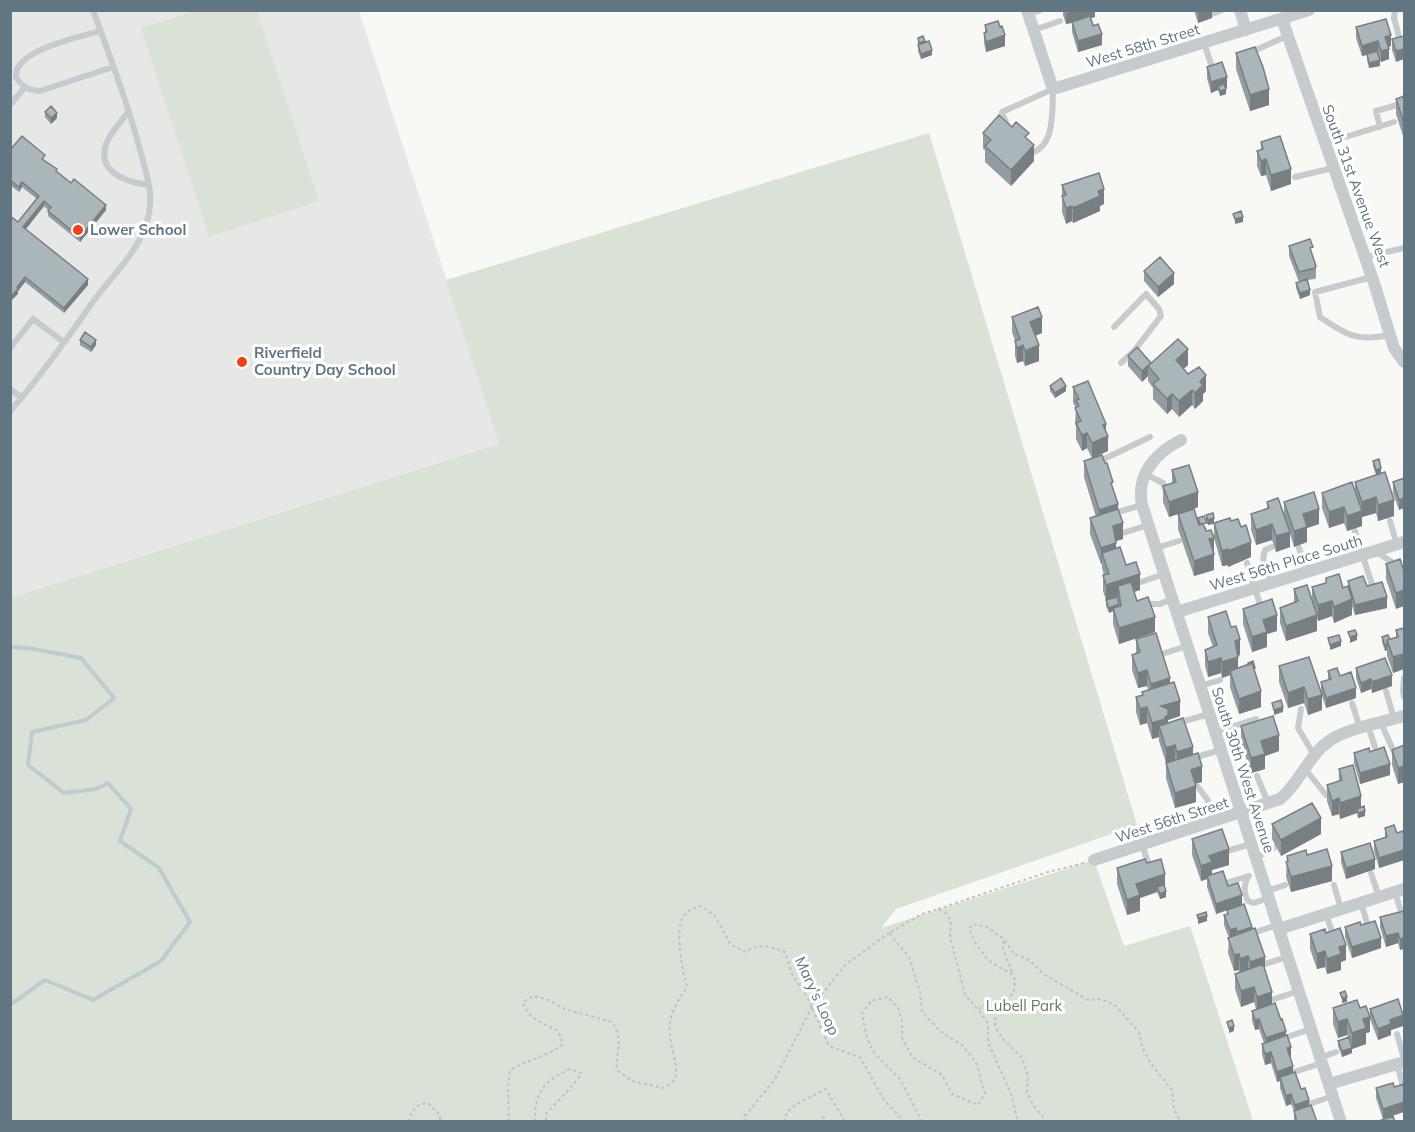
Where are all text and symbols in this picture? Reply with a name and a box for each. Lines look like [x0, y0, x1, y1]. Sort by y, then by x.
street label: West 58th Street [1084, 19, 1202, 72]
street label: South 31st Avenue West [1318, 102, 1395, 270]
place label: Lower School [90, 220, 186, 239]
marker: Lower School [71, 223, 85, 237]
place label: Riverfield Country Day School [254, 343, 396, 379]
marker: Riverfield Country Day School [235, 355, 249, 369]
street label: West 56th Place South [1207, 530, 1365, 595]
street label: South 30th West Avenue [1208, 685, 1279, 855]
street label: West 56th Street [1113, 792, 1231, 847]
street label: Mary's Loop [791, 953, 844, 1038]
park label: Lubell Park [986, 996, 1063, 1015]

